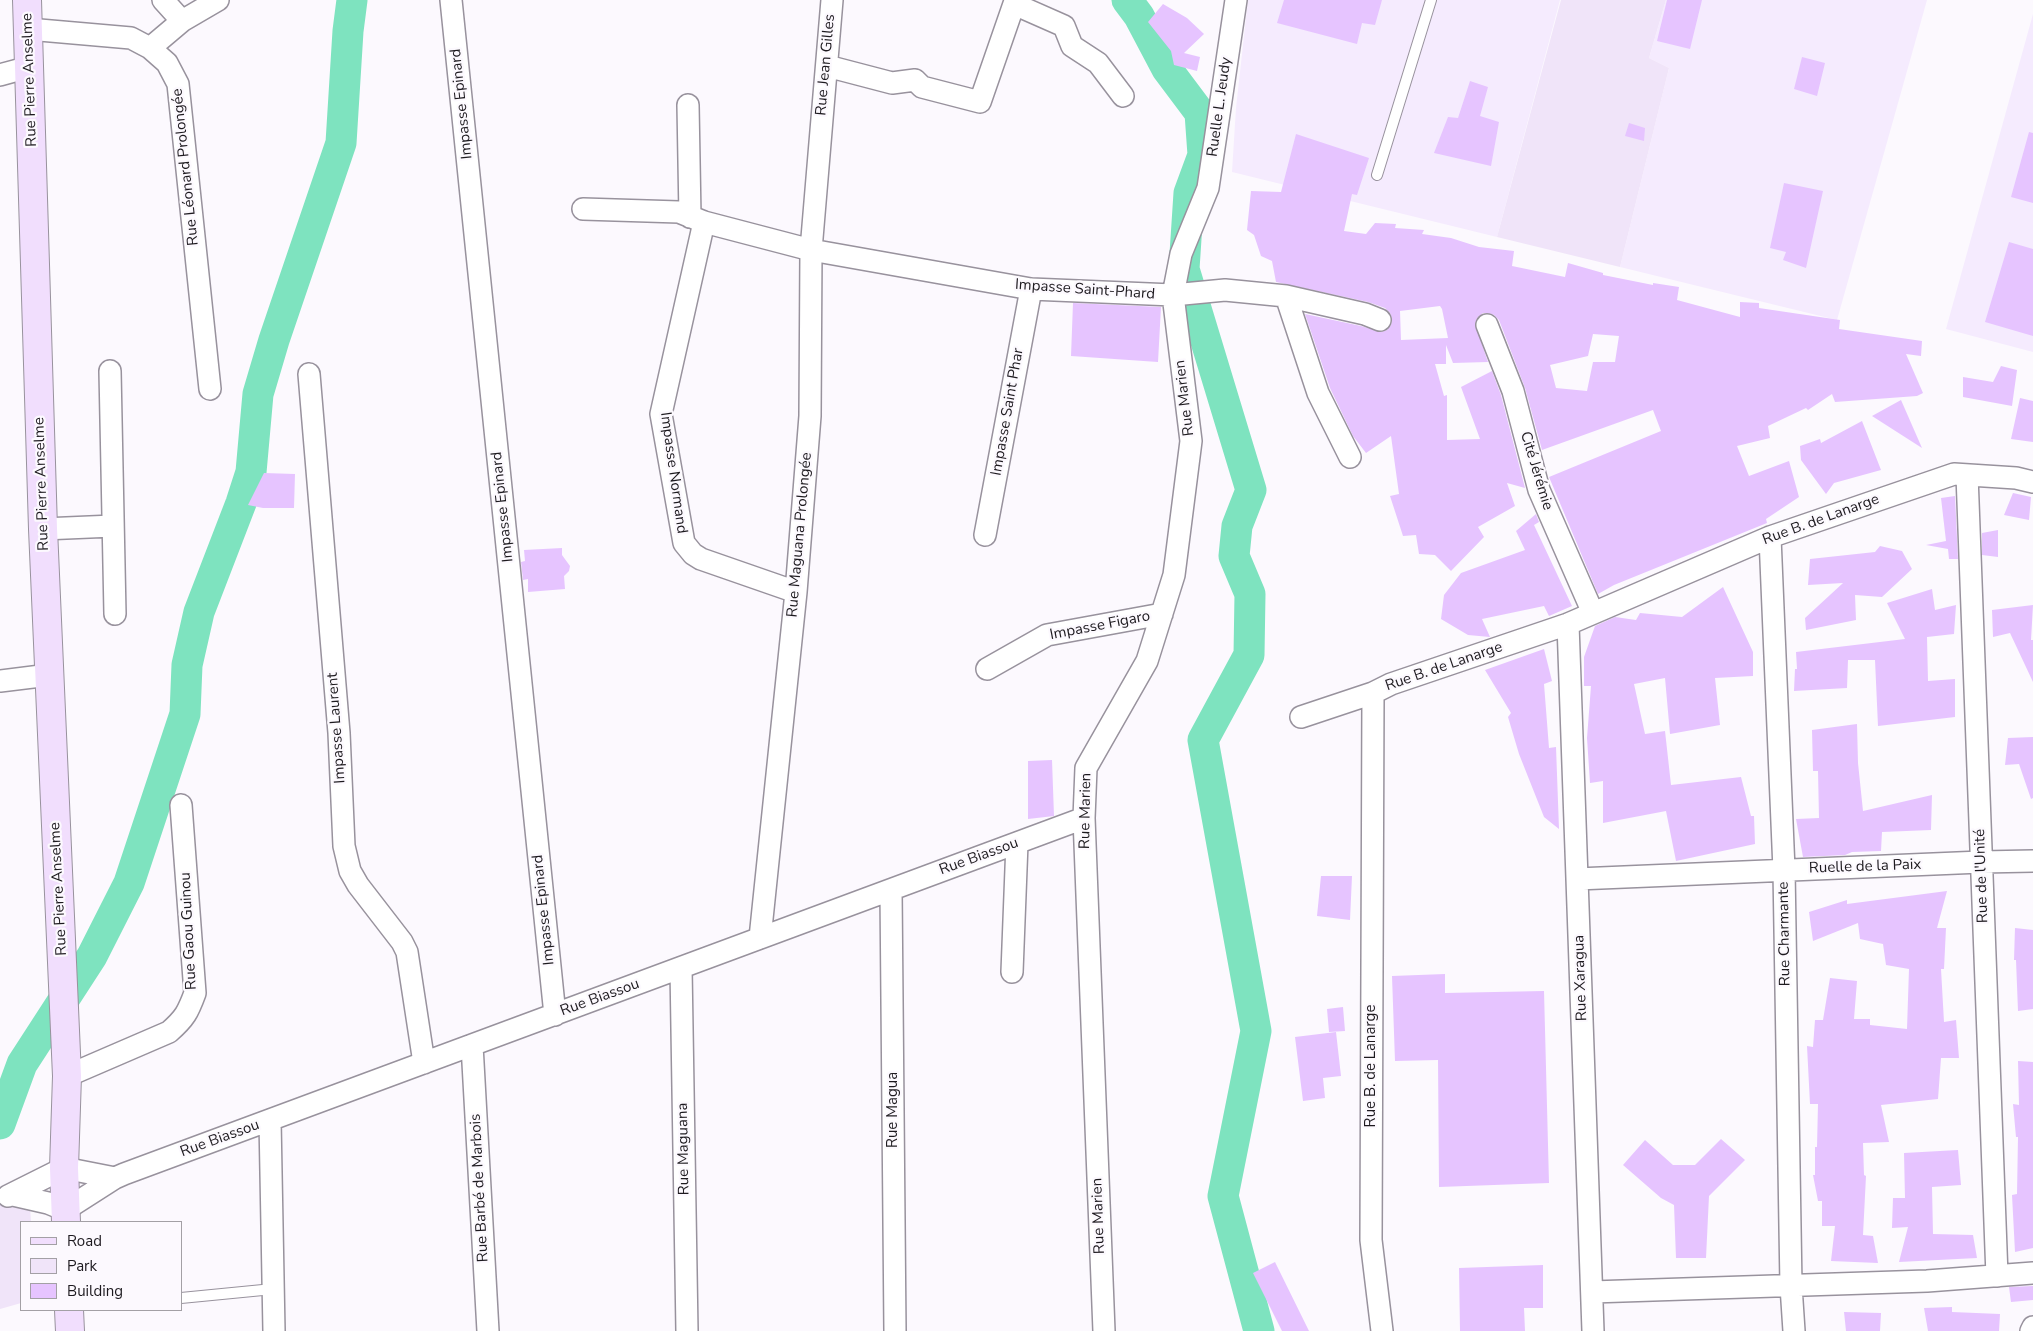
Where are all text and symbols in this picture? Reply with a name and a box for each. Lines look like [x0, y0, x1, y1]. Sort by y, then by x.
street label: Rue Pierre Anselme [19, 13, 41, 147]
street label: Rue Jean Gilles [813, 13, 839, 117]
street label: Impasse Epinard [447, 48, 477, 160]
street label: Ruelle L. Jeudy [1204, 56, 1236, 158]
street label: Rue Léonard Prolongée [169, 88, 203, 246]
street label: Impasse Saint-Phard [1014, 276, 1156, 304]
street label: Impasse Saint Phar [988, 347, 1028, 477]
street label: Rue Marien [1171, 359, 1199, 437]
street label: Impasse Normand [656, 411, 690, 535]
street label: Rue Pierre Anselme [31, 417, 53, 551]
street label: Cité Jérémie [1516, 430, 1556, 512]
street label: Impasse Epinard [488, 451, 518, 563]
street label: Rue Maguana Prolongée [784, 452, 816, 618]
street label: Rue B. de Lanarge [1760, 491, 1882, 549]
street label: Impasse Figaro [1048, 607, 1152, 645]
street label: Rue B. de Lanarge [1383, 639, 1505, 695]
street label: Impasse Laurent [324, 672, 350, 784]
street label: Rue Marien [1076, 773, 1096, 849]
street label: Rue Pierre Anselme [47, 822, 71, 956]
street label: Rue de l'Unité [1971, 829, 1993, 923]
street label: Rue Biassou [937, 834, 1021, 880]
street label: Impasse Epinard [529, 854, 559, 966]
street label: Ruelle de la Paix [1809, 856, 1921, 878]
street label: Rue Gaou Guinou [177, 872, 201, 990]
street label: Rue Charmante [1775, 882, 1795, 986]
street label: Rue Xaragua [1570, 935, 1592, 1021]
street label: Rue Biassou [558, 975, 642, 1021]
street label: Rue B. de Lanarge [1362, 1005, 1380, 1127]
street label: Rue Magua [884, 1072, 902, 1148]
street label: Rue Maguana [674, 1103, 694, 1195]
street label: Rue Barbé de Marbois [467, 1113, 493, 1263]
street label: Rue Biassou [178, 1116, 262, 1162]
street label: Rue Marien [1089, 1178, 1109, 1254]
legend [20, 1221, 182, 1311]
text: Road [67, 1231, 102, 1251]
text: Park [67, 1256, 97, 1276]
text: Building [67, 1281, 123, 1301]

